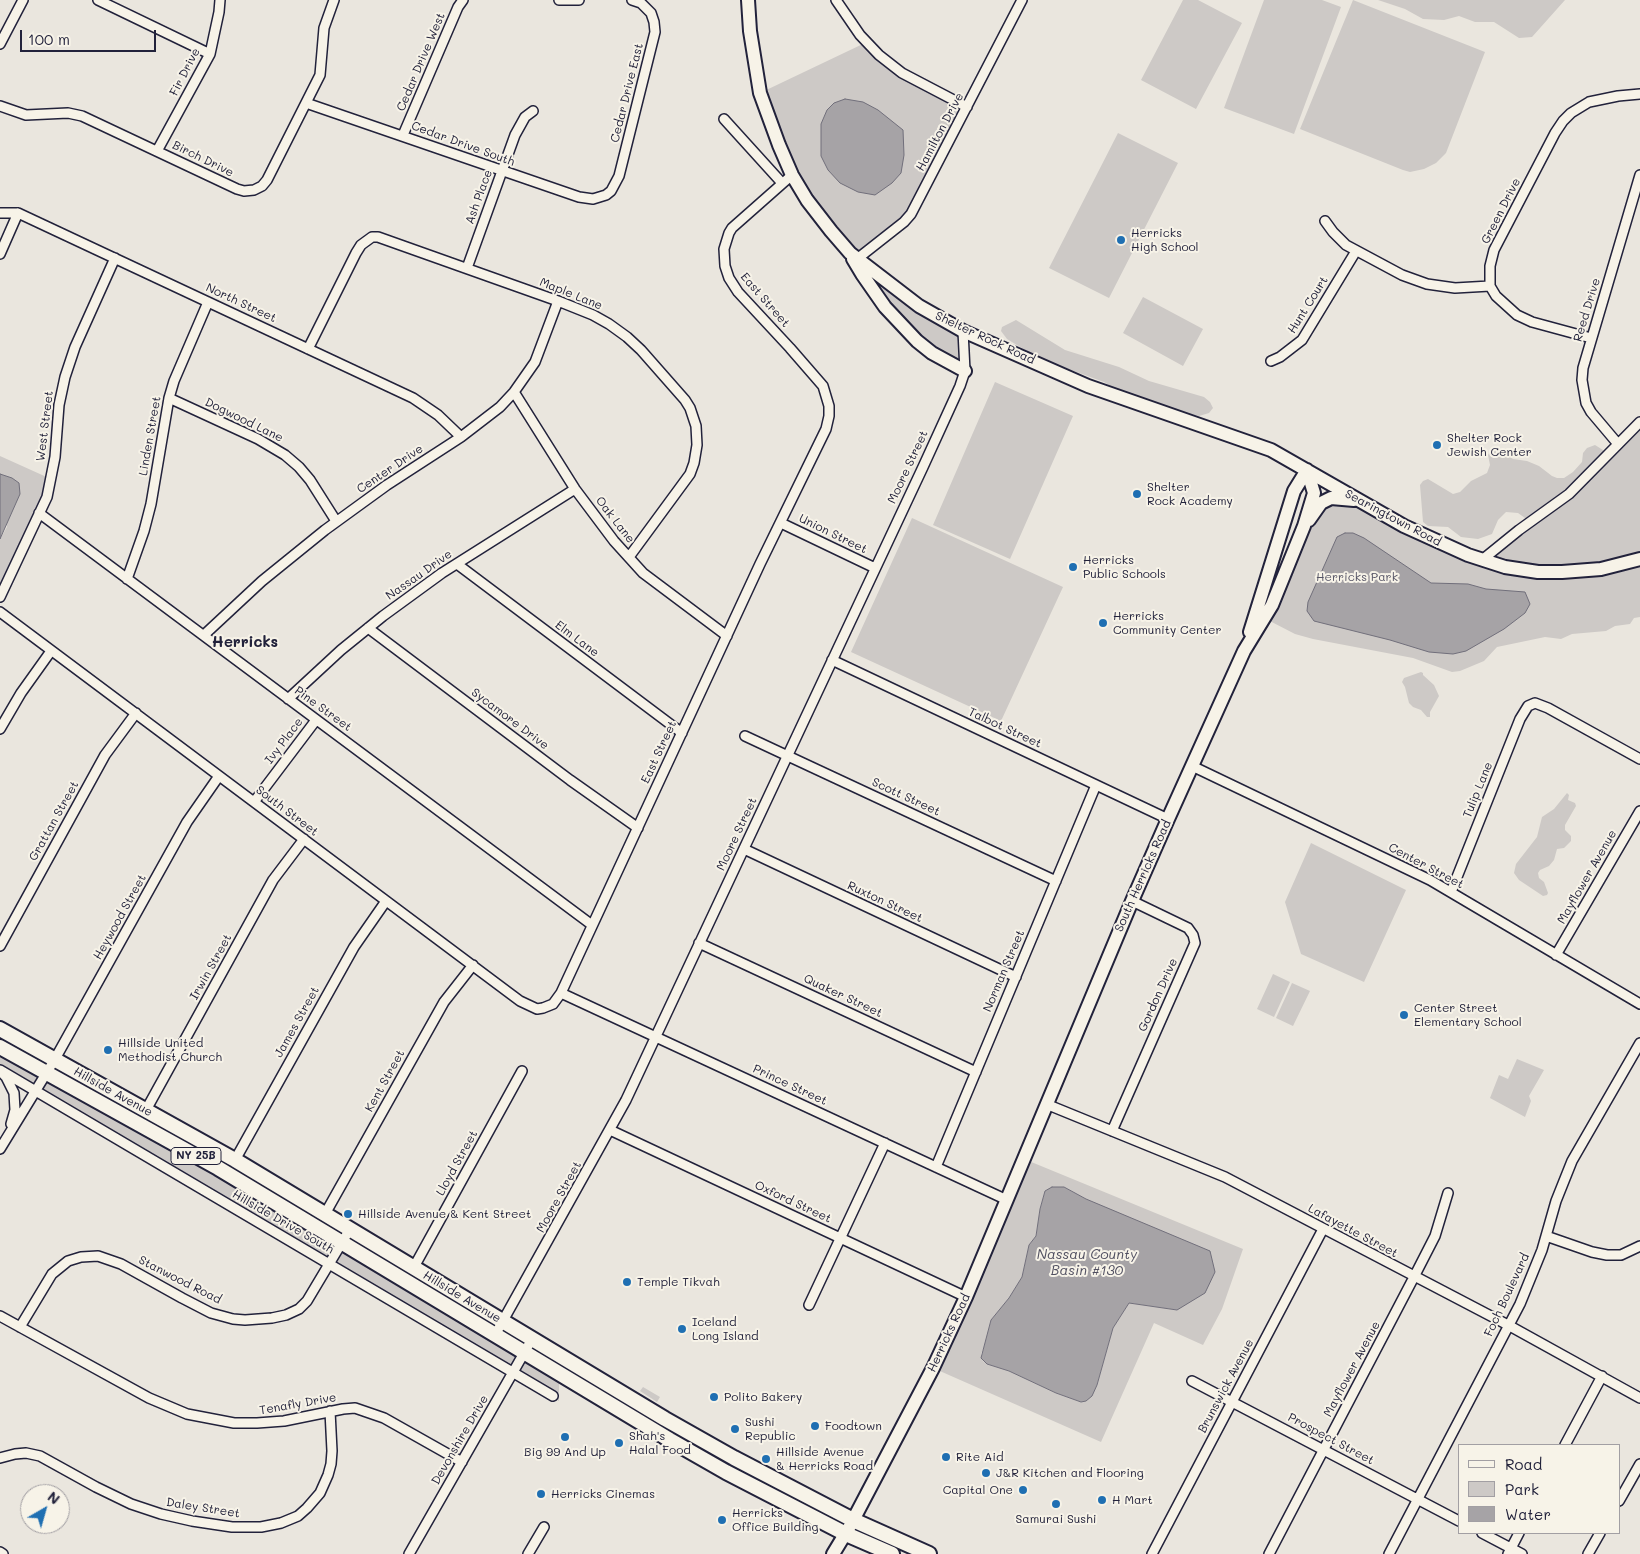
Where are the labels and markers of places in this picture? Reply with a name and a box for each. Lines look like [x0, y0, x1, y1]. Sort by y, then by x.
place label: Herricks High School [1131, 226, 1199, 254]
marker: Herricks High School [1115, 234, 1127, 246]
place label: Shelter Rock Jewish Center [1447, 431, 1532, 459]
marker: Shelter Rock Jewish Center [1431, 439, 1443, 451]
place label: Shelter Rock Academy [1147, 480, 1233, 508]
marker: Shelter Rock Academy [1131, 488, 1143, 500]
place label: Herricks Public Schools [1083, 553, 1166, 581]
marker: Herricks Public Schools [1067, 561, 1079, 573]
place label: Herricks Community Center [1113, 609, 1221, 637]
marker: Herricks Community Center [1097, 617, 1109, 629]
place label: Center Street Elementary School [1414, 1001, 1522, 1029]
marker: Center Street Elementary School [1398, 1009, 1410, 1021]
place label: Hillside United Methodist Church [118, 1036, 222, 1064]
marker: Hillside United Methodist Church [102, 1044, 114, 1056]
place label: Hillside Avenue & Kent Street [358, 1207, 531, 1221]
marker: Hillside Avenue & Kent Street [342, 1208, 354, 1220]
place label: Temple Tikvah [637, 1275, 720, 1289]
marker: Temple Tikvah [621, 1276, 633, 1288]
place label: Iceland Long Island [692, 1315, 759, 1343]
marker: Iceland Long Island [676, 1323, 688, 1335]
place label: Polito Bakery [724, 1390, 802, 1404]
marker: Polito Bakery [708, 1391, 720, 1403]
place label: Sushi Republic [745, 1415, 795, 1443]
place label: Foodtown [825, 1419, 882, 1433]
marker: Foodtown [809, 1420, 821, 1432]
marker: Sushi Republic [729, 1423, 741, 1435]
place label: Shah's Halal Food [629, 1429, 691, 1457]
marker: Big 99 And Up [559, 1431, 571, 1443]
marker: Shah's Halal Food [613, 1437, 625, 1449]
place label: Big 99 And Up [524, 1445, 606, 1459]
place label: Hillside Avenue & Herricks Road [776, 1445, 873, 1473]
place label: Rite Aid [956, 1450, 1003, 1464]
marker: Rite Aid [940, 1451, 952, 1463]
marker: Hillside Avenue & Herricks Road [760, 1453, 772, 1465]
place label: J&R Kitchen and Flooring [996, 1466, 1144, 1480]
marker: J&R Kitchen and Flooring [980, 1467, 992, 1479]
place label: Capital One [943, 1483, 1013, 1497]
marker: Capital One [1017, 1484, 1029, 1496]
place label: Herricks Cinemas [551, 1487, 655, 1501]
marker: Herricks Cinemas [535, 1488, 547, 1500]
place label: H Mart [1112, 1493, 1153, 1507]
marker: H Mart [1096, 1494, 1108, 1506]
marker: Samurai Sushi [1050, 1498, 1062, 1510]
place label: Herricks Office Building [732, 1506, 818, 1534]
place label: Samurai Sushi [1016, 1512, 1096, 1526]
marker: Herricks Office Building [716, 1514, 728, 1526]

